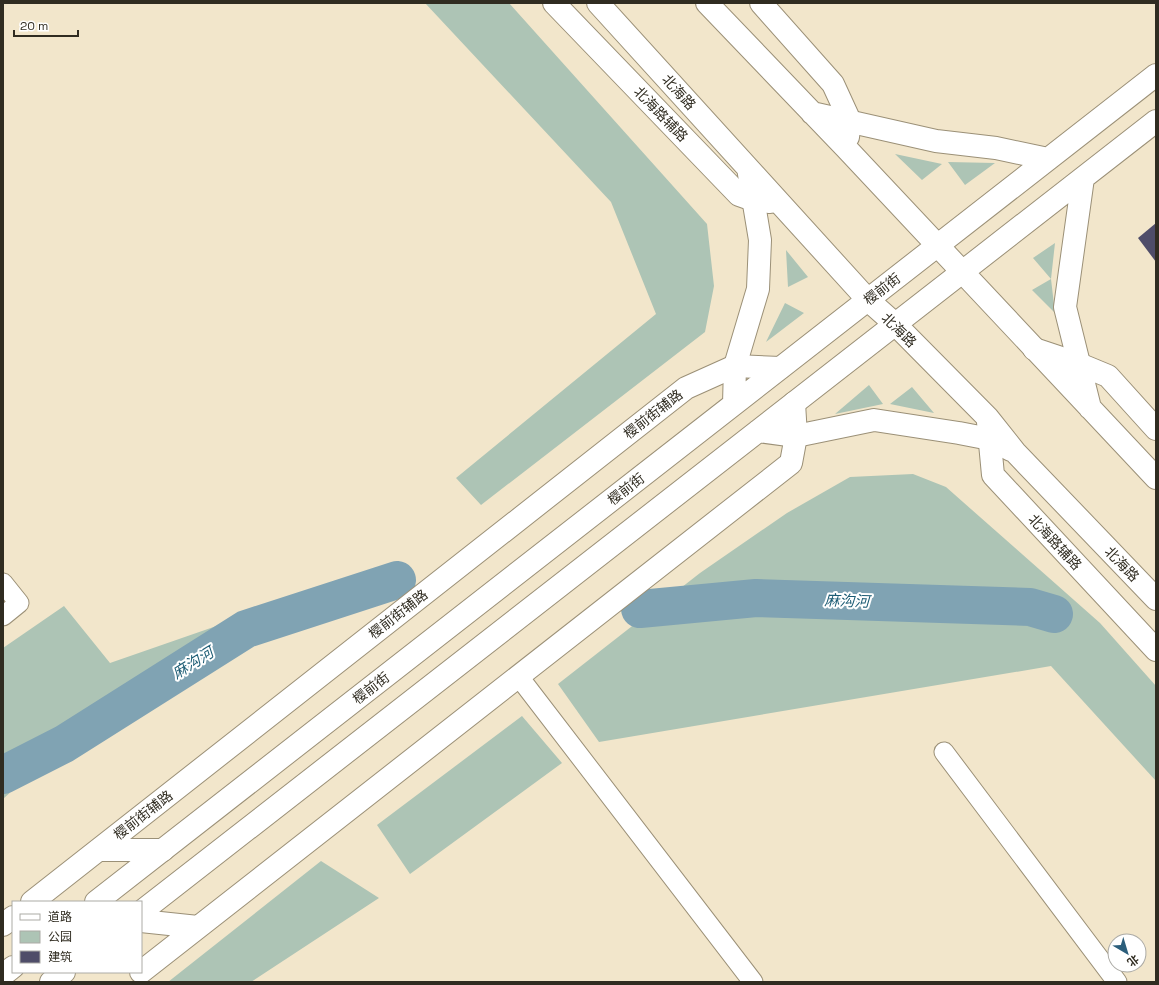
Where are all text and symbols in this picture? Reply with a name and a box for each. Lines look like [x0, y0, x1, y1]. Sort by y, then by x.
scale bar [14, 12, 78, 38]
text: 20 m [20, 18, 48, 34]
street label: 北海路 [658, 70, 700, 114]
street label: 北海路辅路 [630, 83, 692, 145]
street label: 樱前街 [860, 269, 904, 309]
street label: 北海路 [878, 309, 920, 351]
street label: 樱前街辅路 [620, 385, 686, 443]
street label: 樱前街 [604, 469, 648, 509]
street label: 北海路辅路 [1025, 510, 1085, 574]
street label: 北海路 [1101, 543, 1143, 585]
street label: 樱前街辅路 [365, 585, 431, 643]
water label: 麻沟河 [824, 590, 873, 611]
water label: 麻沟河 [169, 641, 219, 683]
street label: 樱前街 [349, 668, 393, 708]
street label: 樱前街辅路 [110, 786, 176, 844]
legend [12, 901, 142, 973]
text: 道路 [48, 909, 72, 925]
text: 公园 [48, 929, 72, 945]
north arrow [1107, 933, 1147, 973]
text: 建筑 [48, 949, 72, 965]
text: 北 [1125, 952, 1142, 970]

